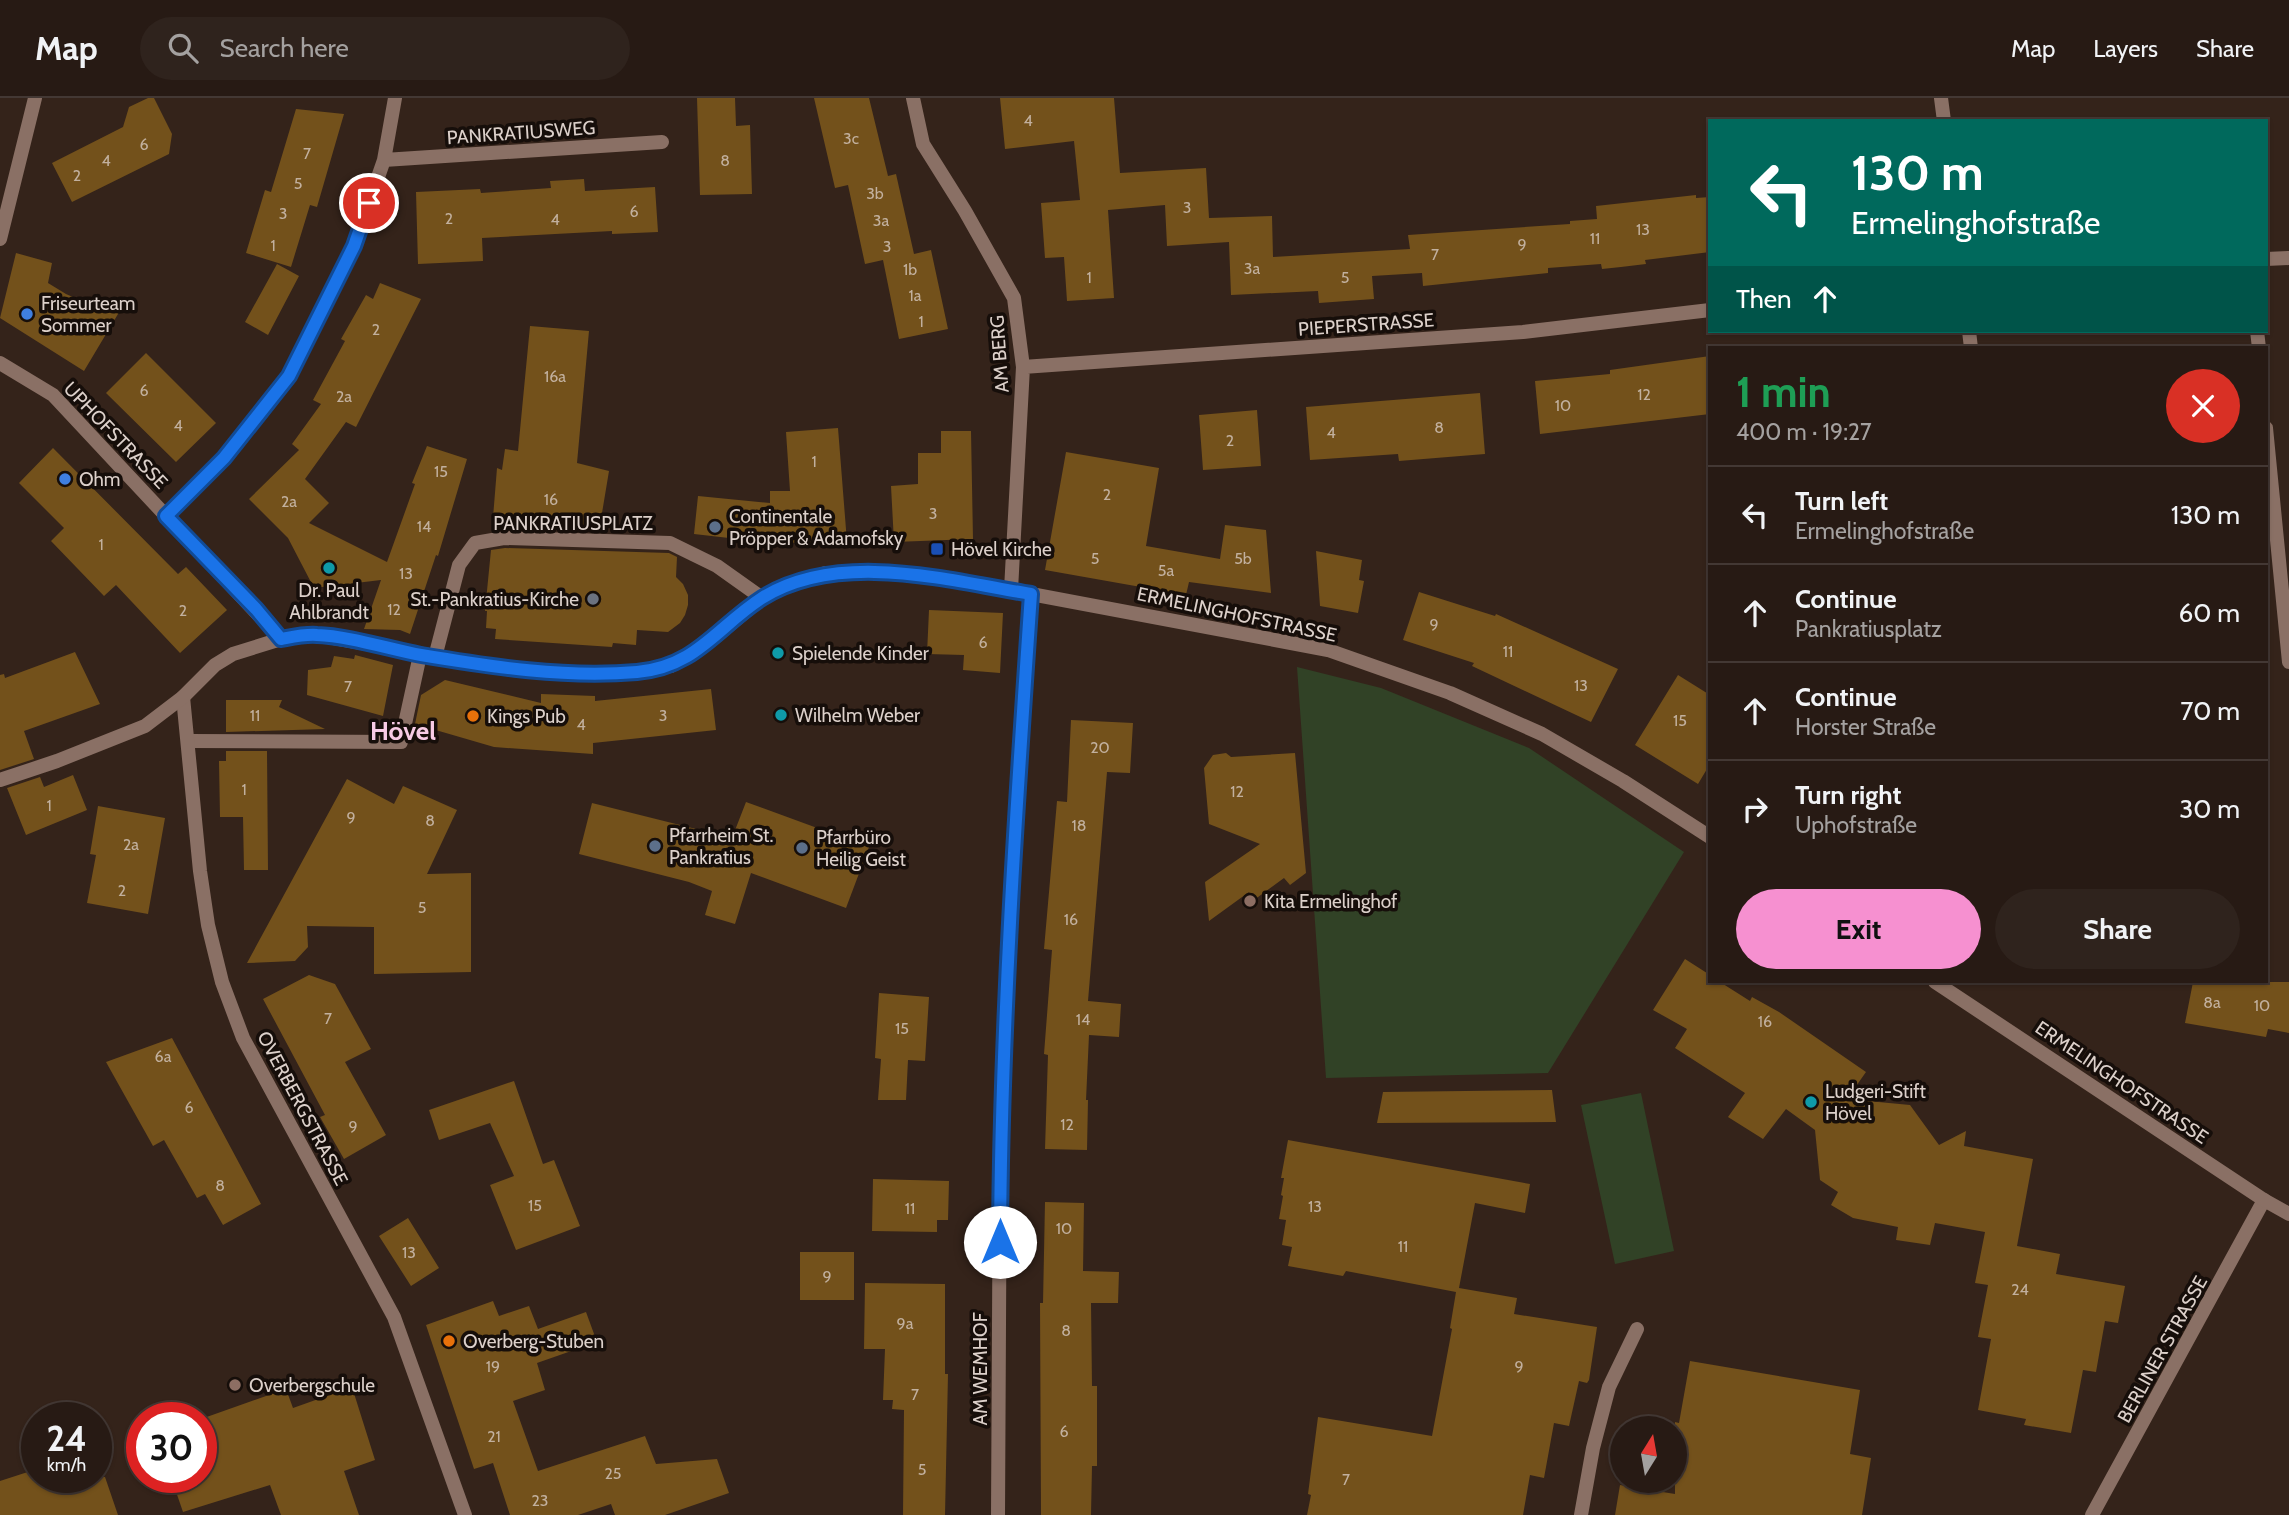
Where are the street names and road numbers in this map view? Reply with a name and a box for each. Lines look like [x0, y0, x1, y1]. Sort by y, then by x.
street label: PANKRATIUSWEG [446, 116, 596, 149]
street label: PIEPERSTRASSE [1297, 308, 1435, 341]
street label: AM BERG [985, 314, 1014, 393]
street label: UPHOFSTRASSE [59, 377, 172, 494]
street label: PANKRATIUSPLATZ [493, 512, 653, 535]
street label: ERMELINGHOFSTRASSE [1135, 582, 1339, 647]
street label: ERMELINGHOFSTRASSE [2031, 1016, 2212, 1149]
street label: OVERBERGSTRASSE [252, 1027, 353, 1189]
street label: BERLINER STRASSE [2113, 1272, 2212, 1427]
street label: AM WEMHOF [969, 1312, 992, 1426]

